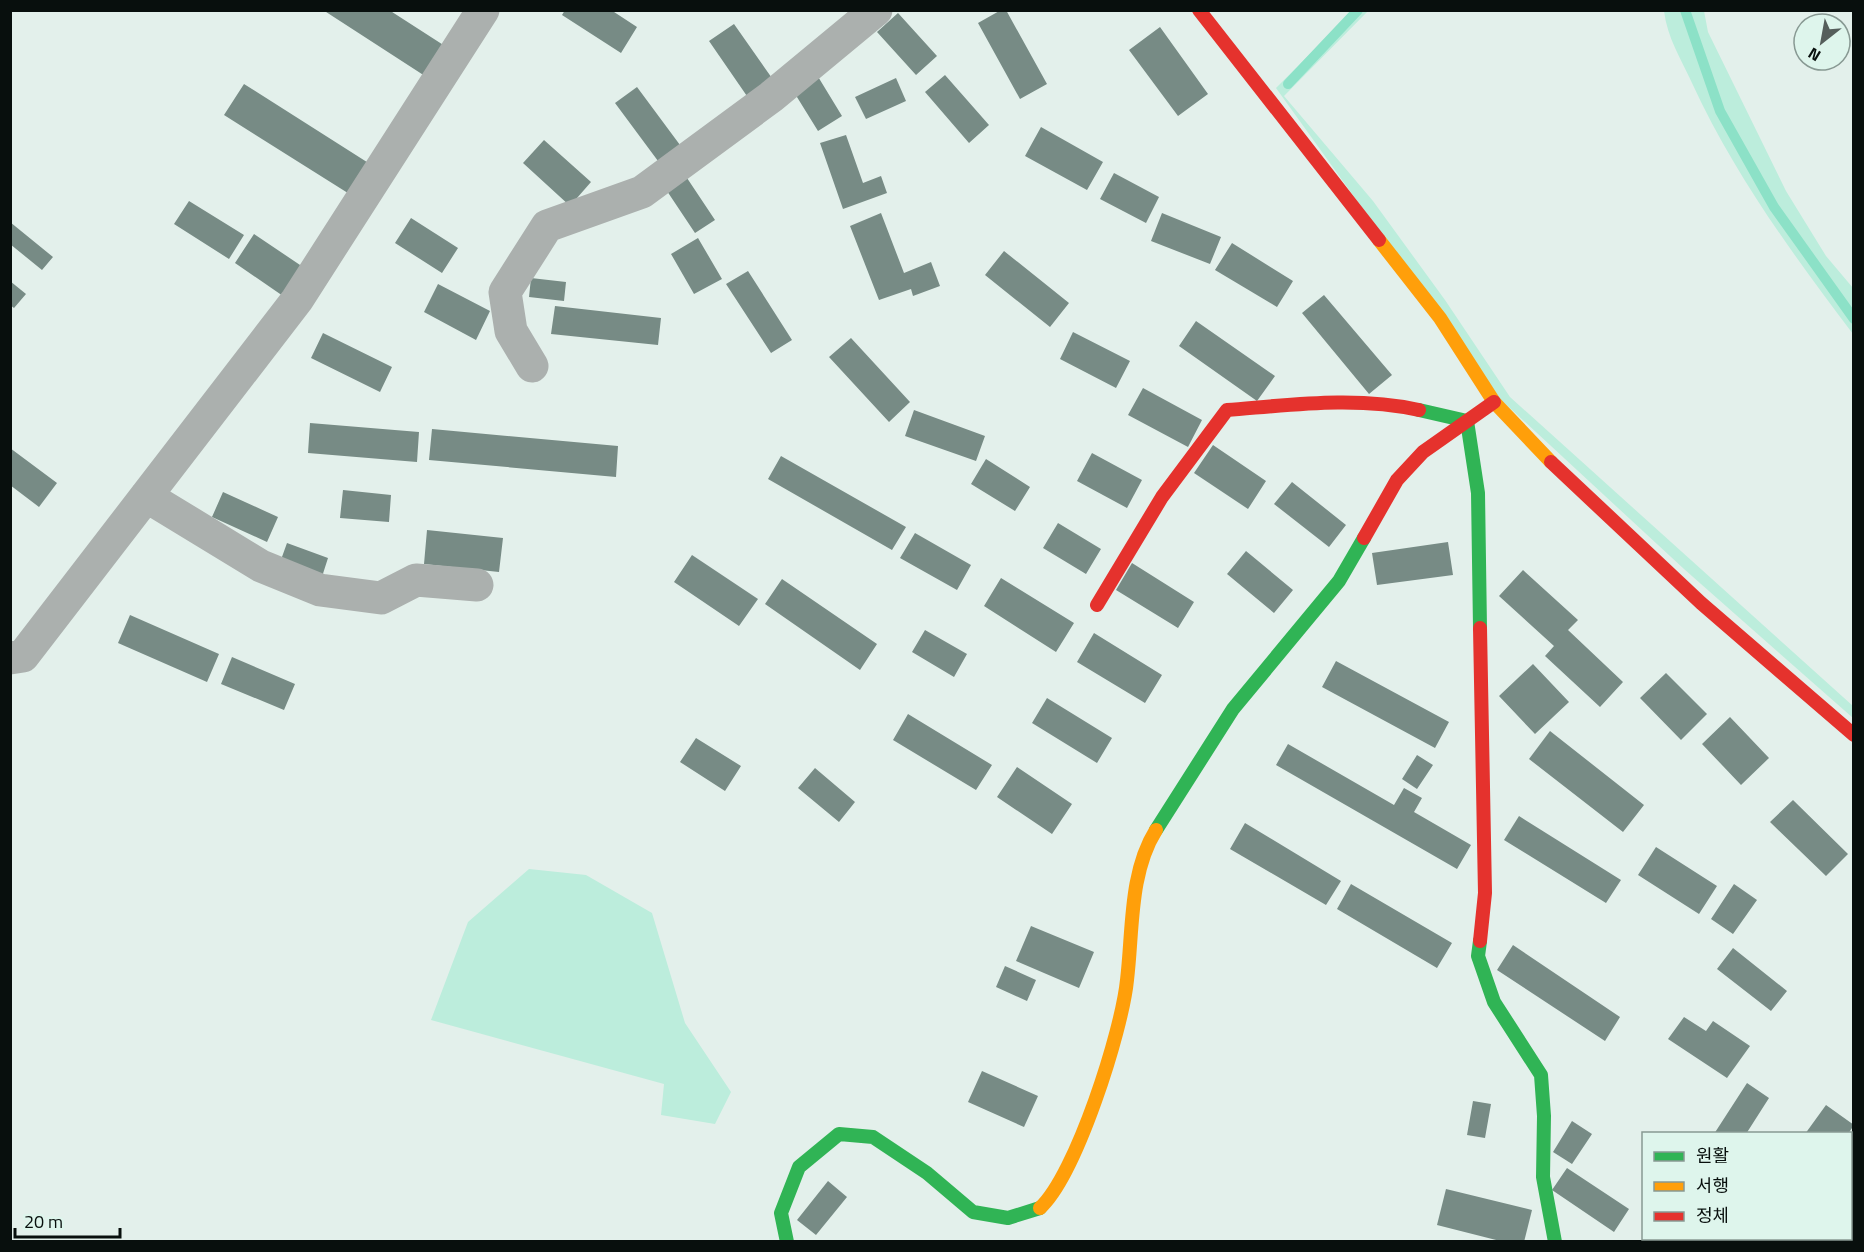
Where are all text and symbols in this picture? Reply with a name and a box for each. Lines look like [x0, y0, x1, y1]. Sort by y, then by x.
north arrow [1792, 12, 1852, 72]
text: N [1803, 42, 1825, 68]
legend [1642, 1132, 1852, 1240]
text: 원활 [1696, 1142, 1729, 1169]
text: 서행 [1696, 1172, 1729, 1199]
scale bar [15, 1201, 120, 1239]
text: 정체 [1696, 1202, 1729, 1229]
text: 20 m [24, 1208, 63, 1235]

